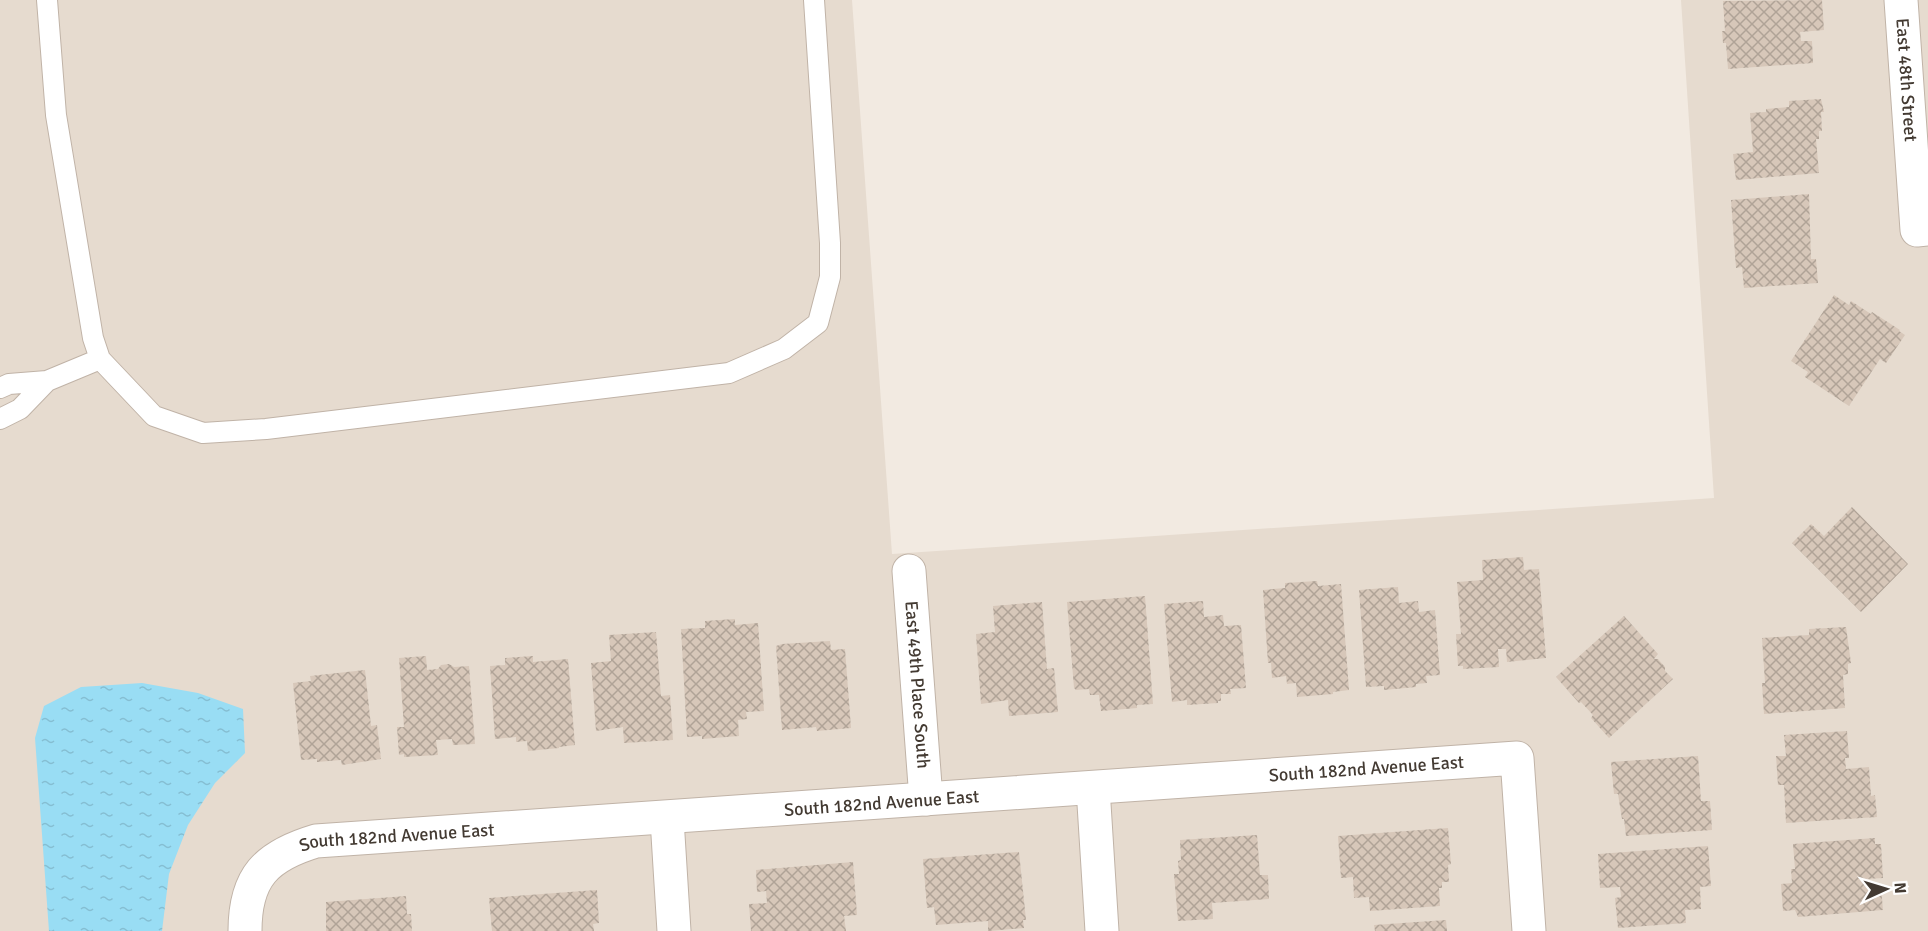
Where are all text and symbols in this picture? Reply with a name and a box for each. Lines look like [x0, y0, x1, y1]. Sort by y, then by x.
street label: East 48th Street [1891, 17, 1922, 142]
street label: East 49th Place South [900, 600, 935, 769]
street label: South 182nd Avenue East [1268, 751, 1465, 787]
street label: South 182nd Avenue East [783, 785, 980, 821]
street label: South 182nd Avenue East [296, 819, 495, 857]
north arrow [1856, 859, 1916, 919]
text: N [1890, 882, 1910, 894]

